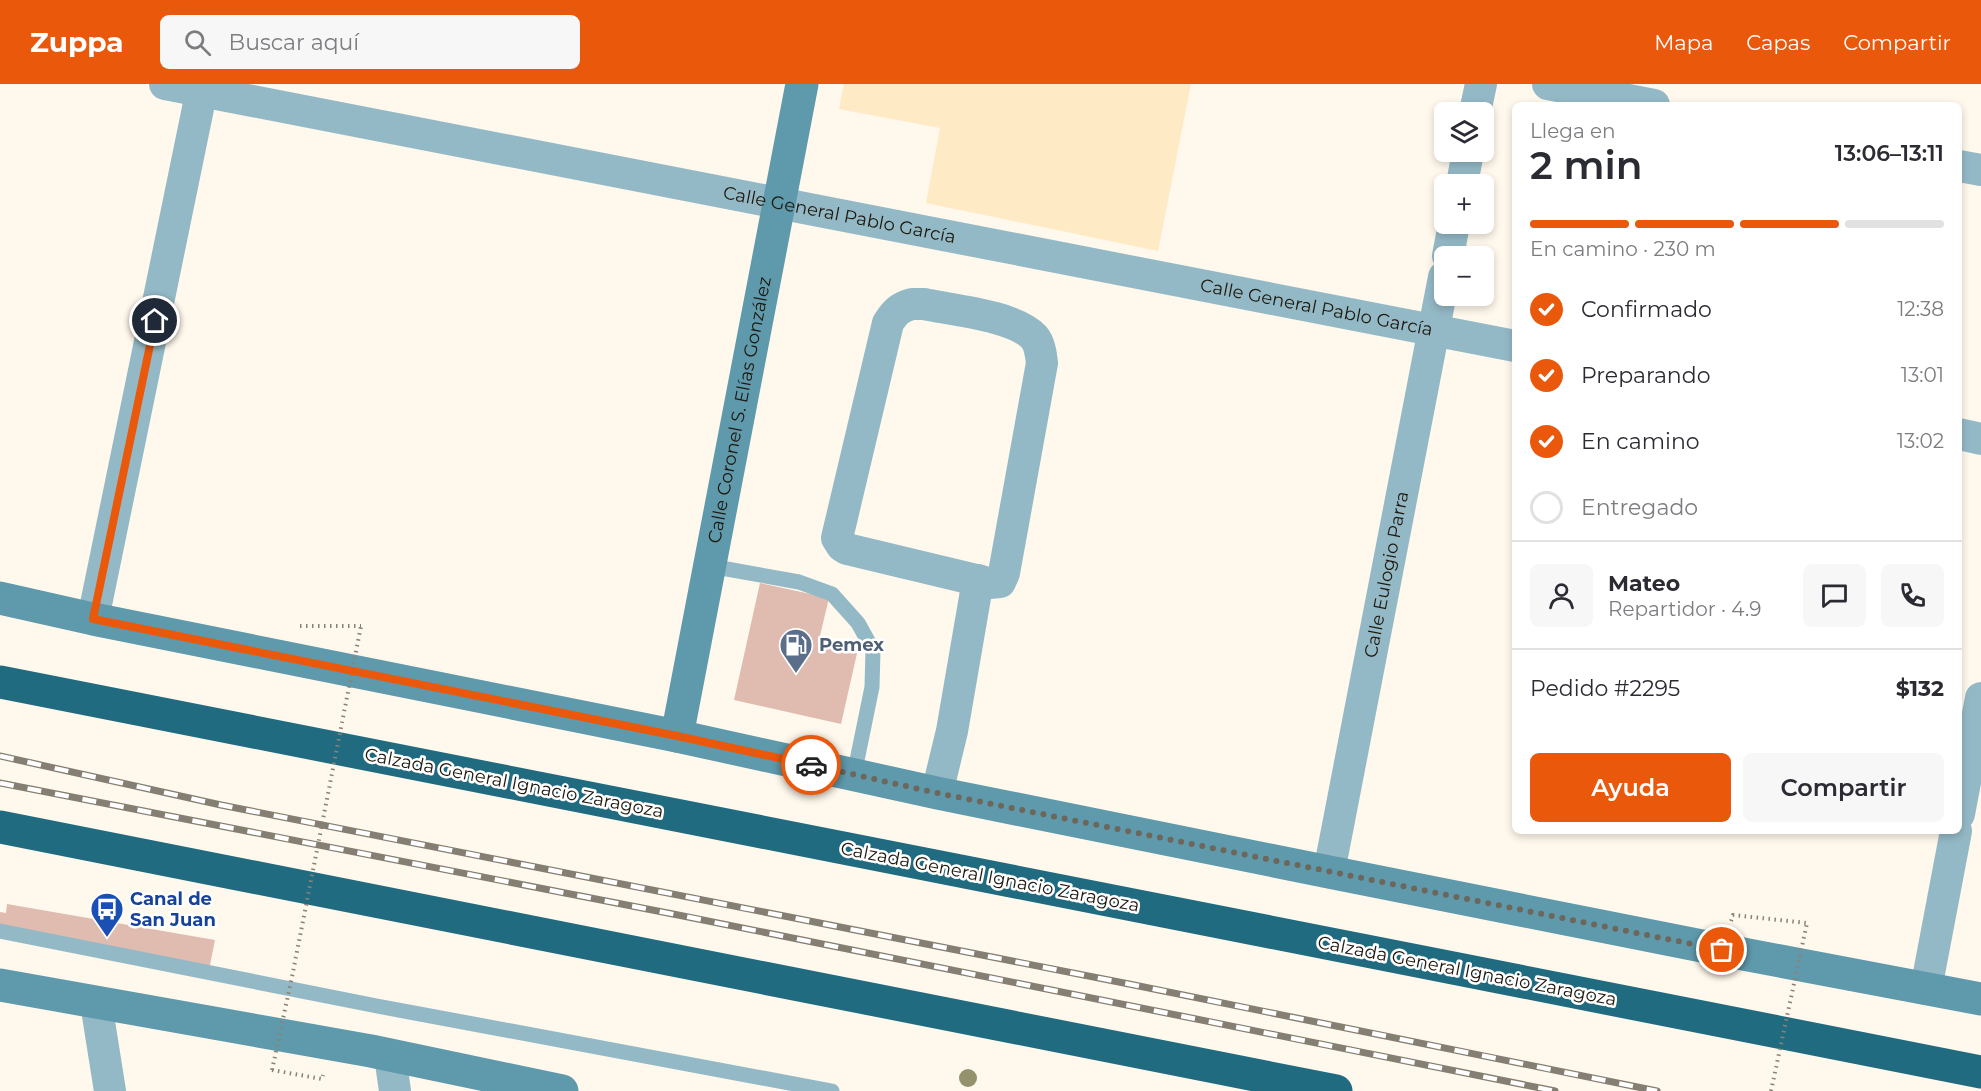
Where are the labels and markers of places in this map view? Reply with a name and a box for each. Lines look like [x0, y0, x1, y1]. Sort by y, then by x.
pin [129, 295, 180, 346]
fuel station icon: Pemex [778, 627, 814, 674]
place label: Pemex [819, 634, 884, 656]
place label: Canal de San Juan [130, 888, 216, 931]
bus stop icon: Canal de San Juan [89, 891, 125, 938]
pin [1696, 924, 1747, 975]

